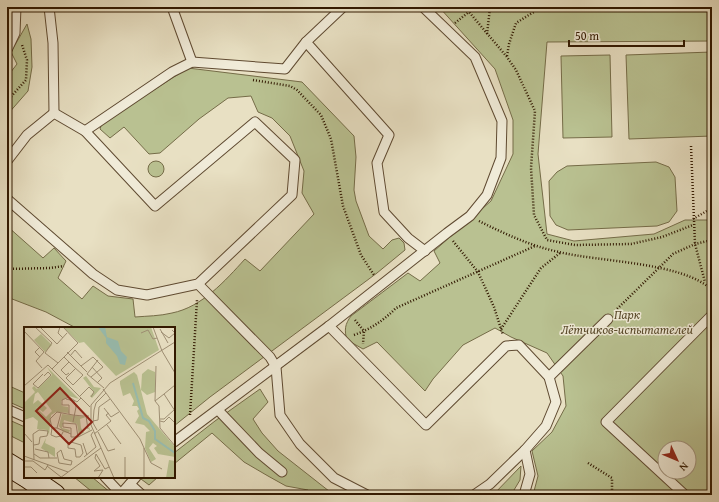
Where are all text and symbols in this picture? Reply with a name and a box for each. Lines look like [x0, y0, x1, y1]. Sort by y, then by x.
scale bar [569, 22, 684, 48]
text: 50 m [575, 27, 599, 44]
park label: Парк Лётчиков-испытателей [561, 305, 694, 339]
inset map [24, 327, 175, 478]
north arrow [657, 440, 697, 480]
text: N [675, 459, 693, 476]

